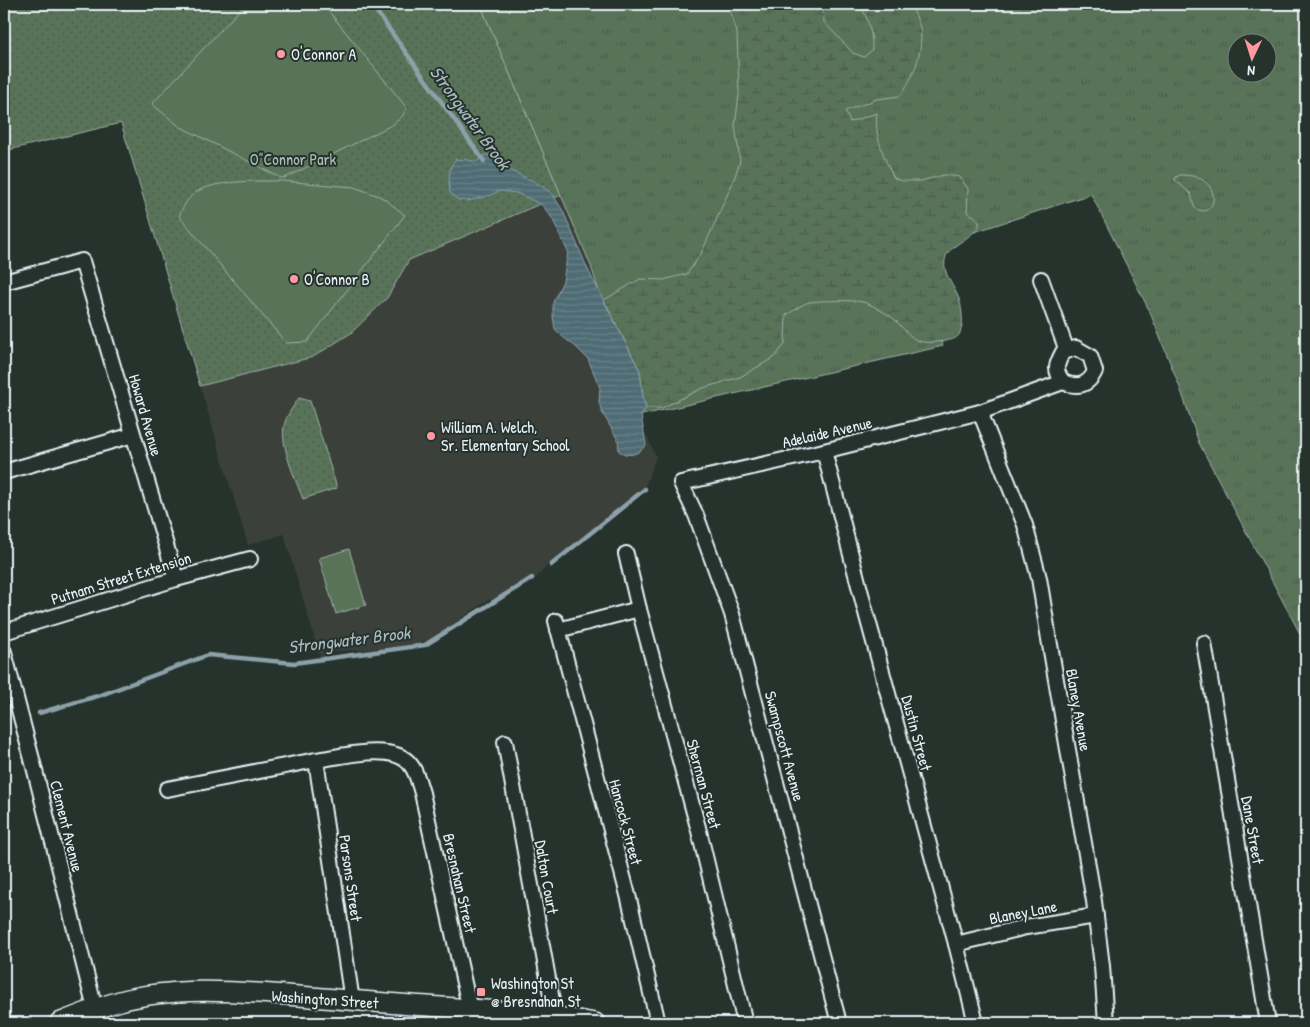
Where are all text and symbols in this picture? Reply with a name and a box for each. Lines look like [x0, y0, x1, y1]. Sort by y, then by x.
north arrow [1228, 32, 1278, 82]
place label: O'Connor A [291, 43, 356, 65]
marker: O'Connor A [275, 48, 287, 60]
water label: Strongwater Brook [424, 61, 517, 176]
text: N [1246, 62, 1255, 81]
park label: O"Connor Park [250, 148, 337, 170]
place label: O'Connor B [304, 268, 370, 290]
marker: O'Connor B [288, 273, 300, 285]
street label: Howard Avenue [124, 371, 168, 459]
street label: Adelaide Avenue [780, 411, 875, 453]
place label: William A. Welch, Sr. Elementary School [441, 416, 570, 456]
marker: William A. Welch, Sr. Elementary School [425, 430, 437, 442]
street label: Putnam Street Extension [48, 546, 194, 610]
water label: Strongwater Brook [287, 619, 413, 659]
street label: Blaney Avenue [1061, 667, 1097, 754]
street label: Swampscott Avenue [760, 689, 810, 804]
street label: Dustin Street [896, 693, 938, 774]
street label: Sherman Street [681, 737, 727, 832]
street label: Hancock Street [604, 777, 648, 868]
street label: Clement Avenue [45, 778, 89, 875]
street label: Dane Street [1236, 794, 1270, 866]
street label: Bresnahan Street [438, 831, 482, 935]
street label: Parsons Street [334, 833, 368, 923]
street label: Dalton Court [530, 839, 564, 916]
street label: Blaney Lane [987, 895, 1059, 929]
place label: Washington St @ Bresnahan St [491, 972, 581, 1012]
street label: Washington Street [271, 984, 380, 1014]
marker: Washington St @ Bresnahan St [475, 986, 487, 998]

